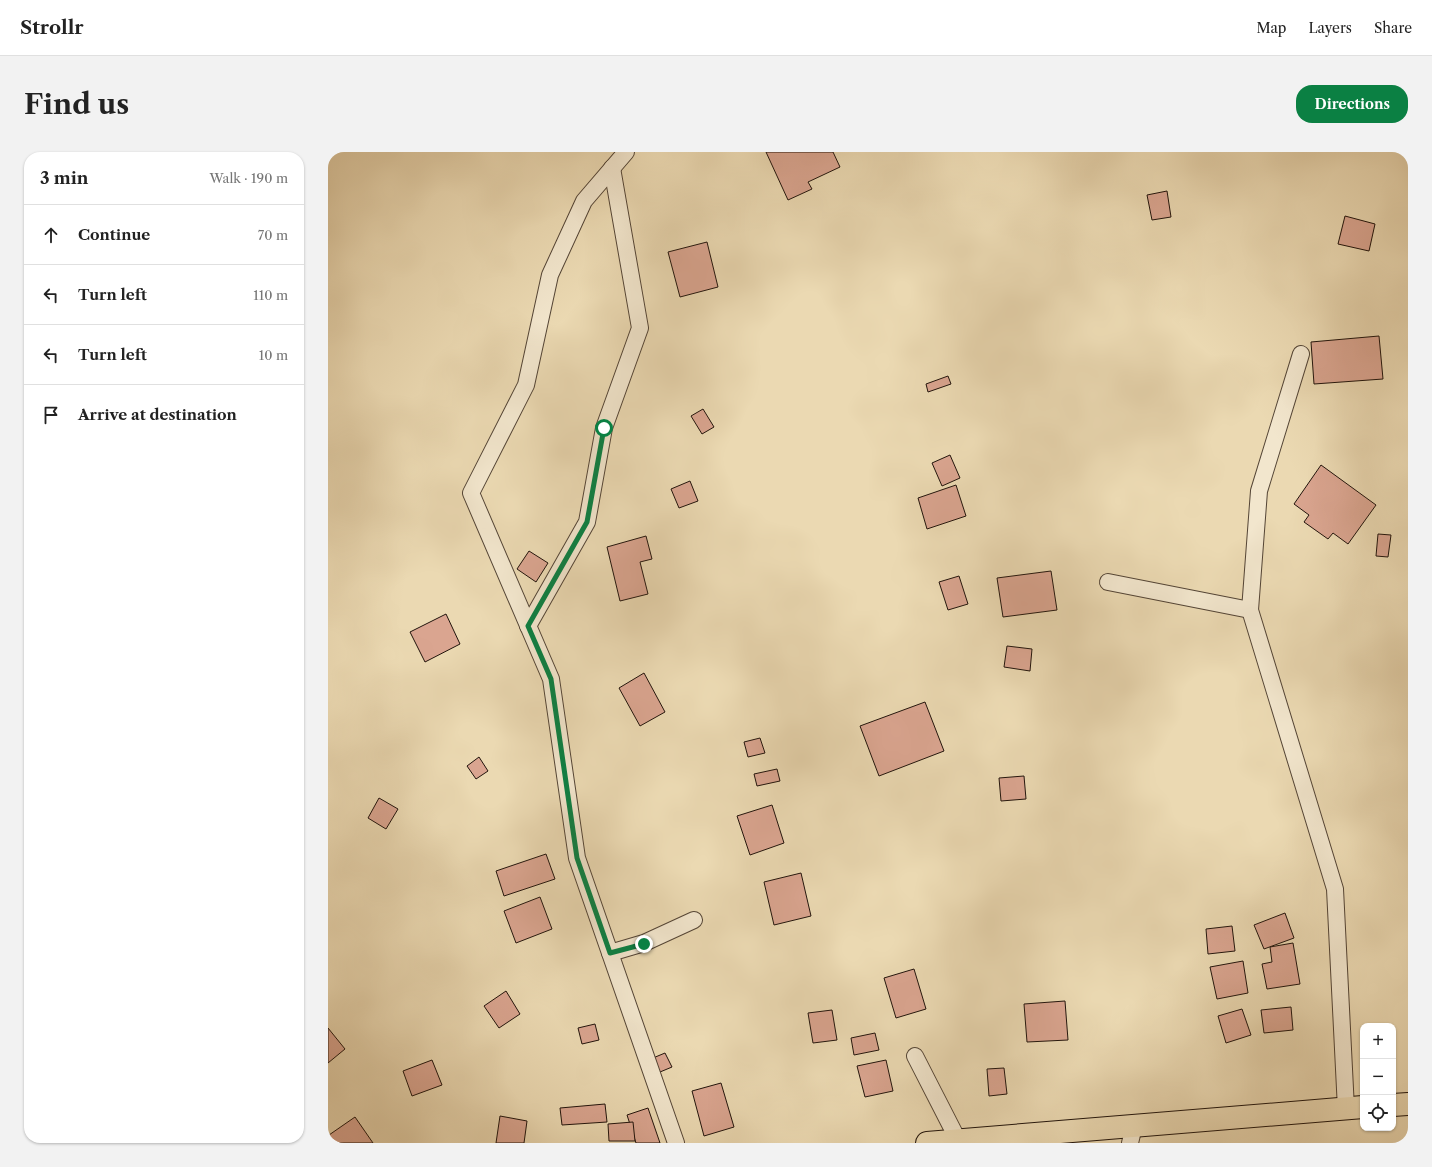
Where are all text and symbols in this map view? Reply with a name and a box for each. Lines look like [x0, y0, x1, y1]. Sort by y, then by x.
text: Strollr [20, 16, 84, 39]
text: Map [1256, 19, 1286, 37]
text: Layers [1308, 19, 1352, 37]
text: Share [1374, 19, 1412, 37]
button: Directions [1296, 85, 1408, 123]
text: Find us [24, 87, 129, 121]
text: 3 min [40, 168, 89, 188]
text: Walk · 190 m [209, 170, 288, 186]
icon: ahead [40, 224, 62, 246]
text: Continue [78, 225, 150, 244]
text: 70 m [258, 227, 288, 243]
icon: left [40, 284, 62, 306]
text: Turn left [78, 285, 147, 304]
text: 110 m [253, 287, 288, 303]
icon: left [40, 344, 62, 366]
text: Turn left [78, 345, 147, 364]
text: 10 m [259, 347, 288, 363]
icon: arrive [40, 404, 62, 426]
text: Arrive at destination [78, 405, 237, 424]
route start [595, 419, 613, 437]
route end [635, 935, 653, 953]
map controls [1360, 1023, 1396, 1131]
button: + [1360, 1023, 1396, 1059]
button: − [1360, 1059, 1396, 1095]
button: locate [1360, 1095, 1396, 1131]

